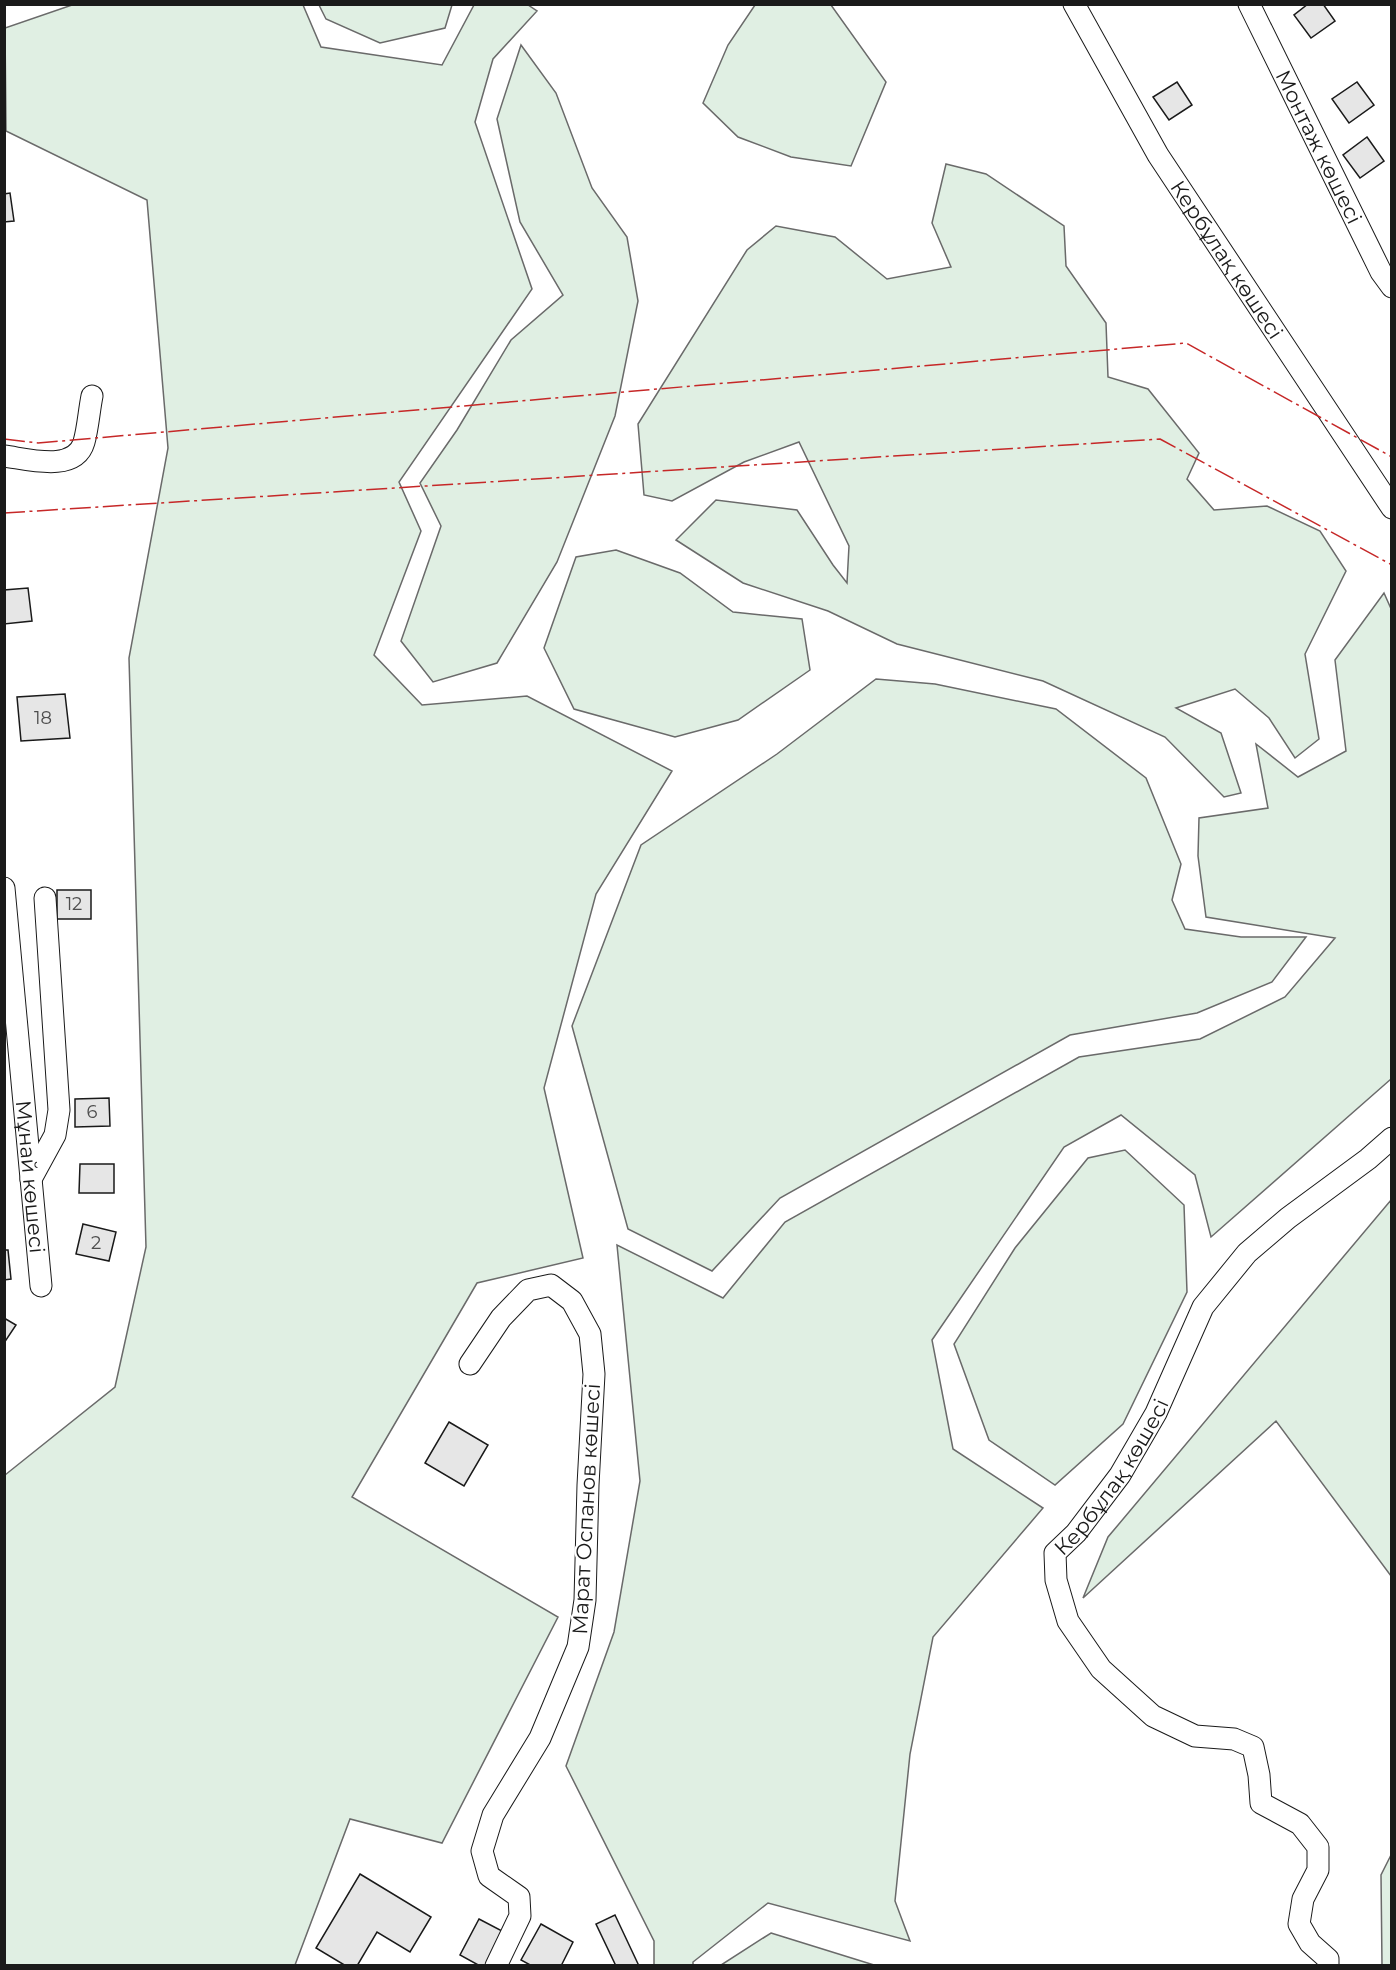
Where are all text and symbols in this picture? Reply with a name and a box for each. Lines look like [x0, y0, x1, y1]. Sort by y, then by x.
street label: Монтаж көшесі [1271, 66, 1368, 228]
street label: Кербұлақ көшесі [1166, 175, 1289, 343]
house number: 18 [34, 707, 52, 729]
house number: 12 [66, 893, 82, 915]
street label: Мұнай көшесі [11, 1099, 50, 1254]
house number: 6 [87, 1101, 98, 1123]
house number: 2 [91, 1232, 101, 1254]
street label: Марат Оспанов көшесі [567, 1383, 605, 1635]
street label: Кербұлақ көшесі [1049, 1395, 1173, 1560]

